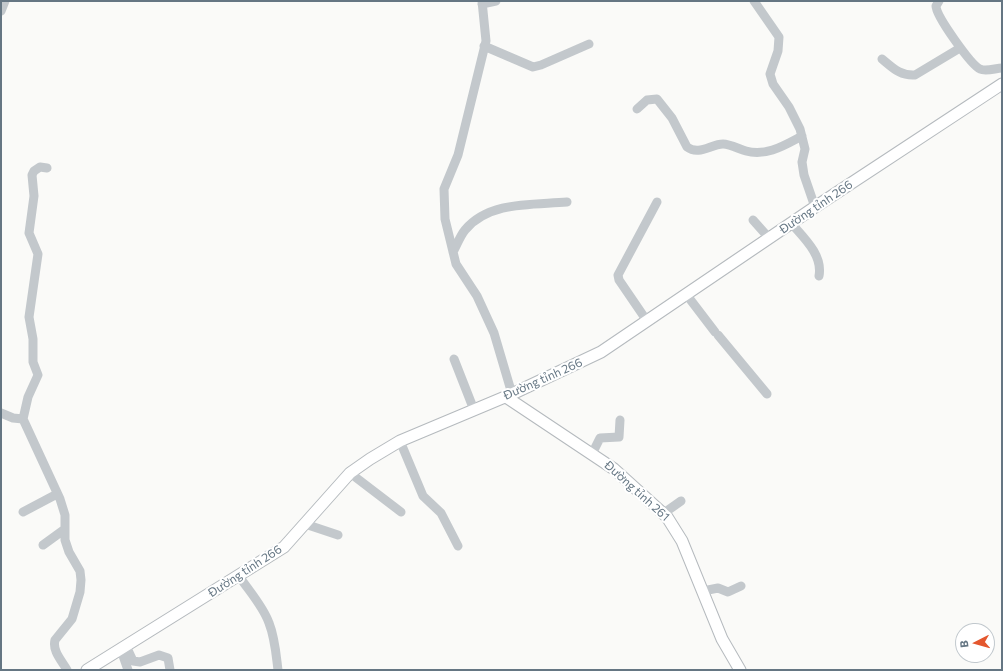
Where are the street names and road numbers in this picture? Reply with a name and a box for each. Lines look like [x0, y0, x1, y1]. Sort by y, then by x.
street label: Đường tỉnh 266 [777, 177, 855, 237]
street label: Đường tỉnh 266 [501, 355, 585, 403]
street label: Đường tỉnh 261 [601, 458, 673, 524]
street label: Đường tỉnh 266 [205, 542, 285, 600]

